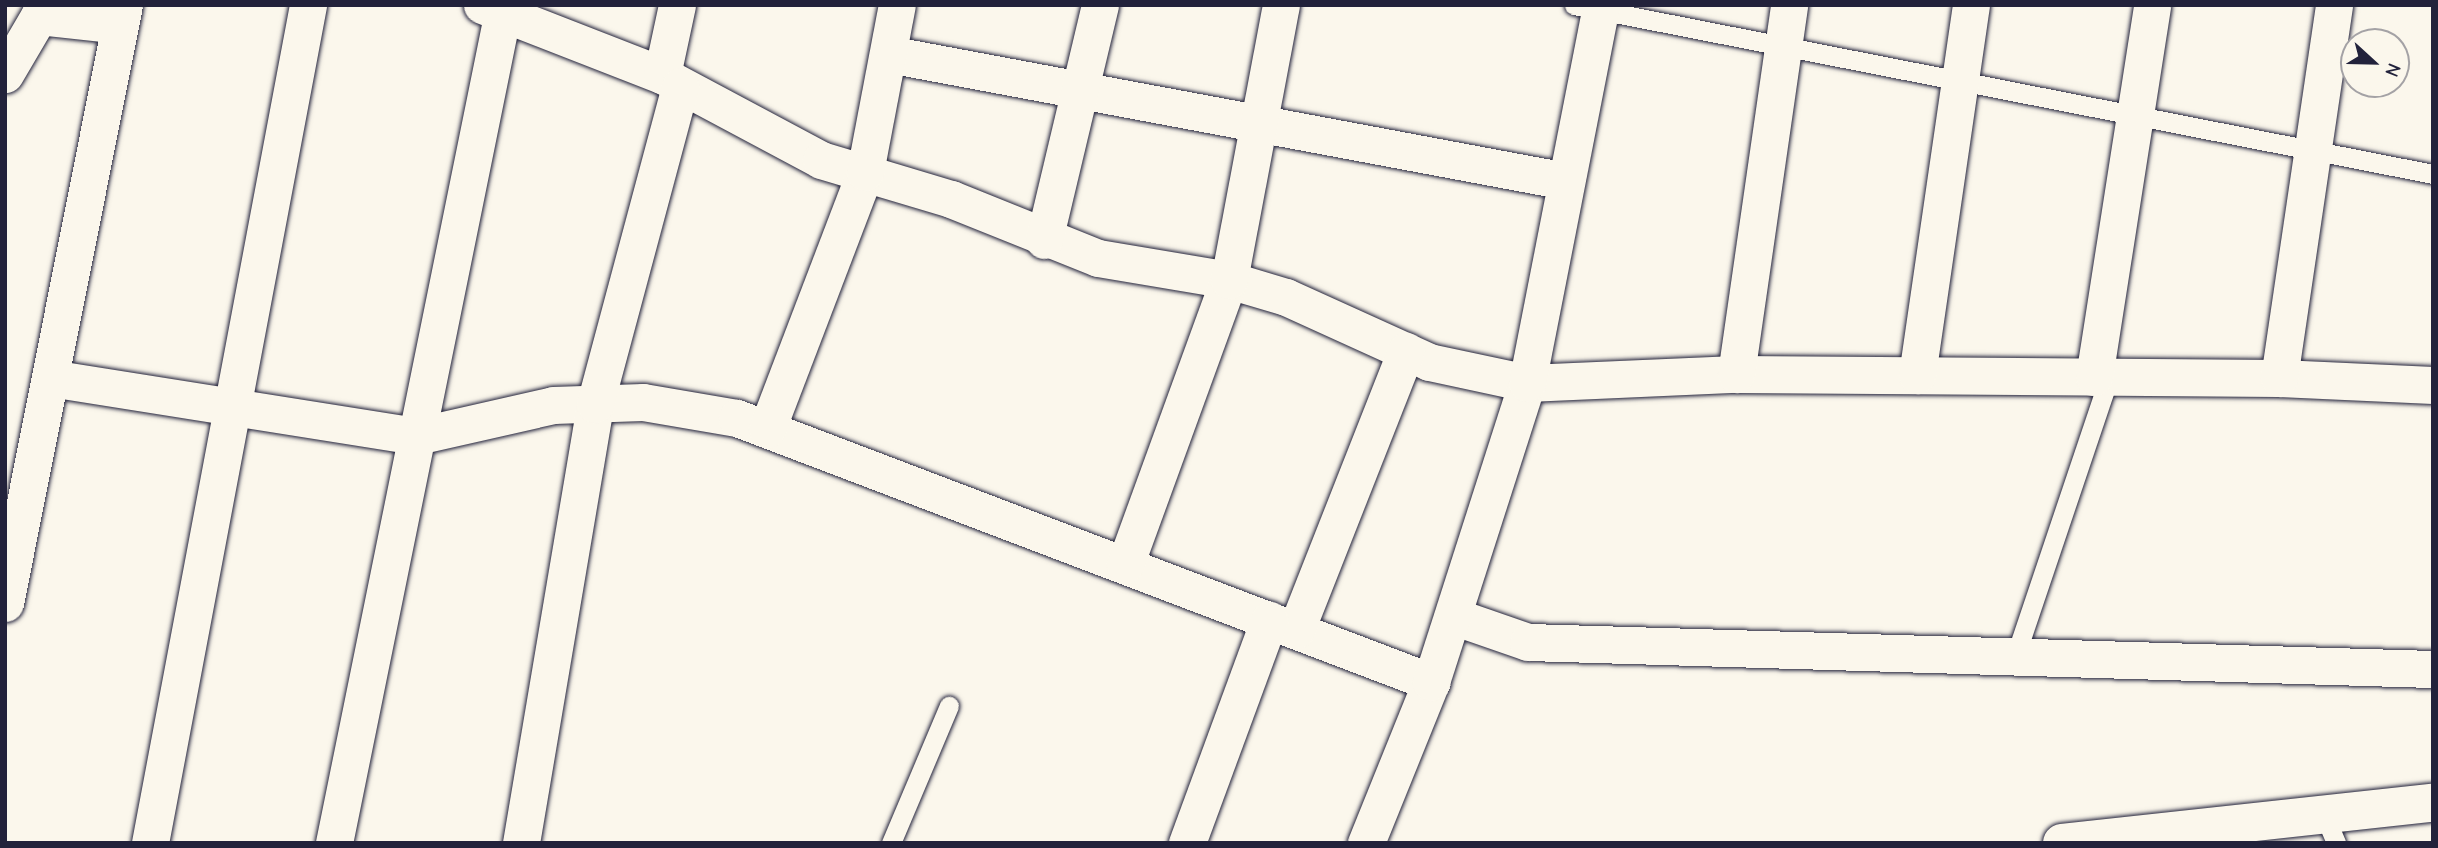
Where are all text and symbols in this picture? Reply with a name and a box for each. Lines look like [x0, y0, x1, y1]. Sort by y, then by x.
north arrow [2340, 28, 2410, 98]
text: N [2380, 60, 2405, 80]

